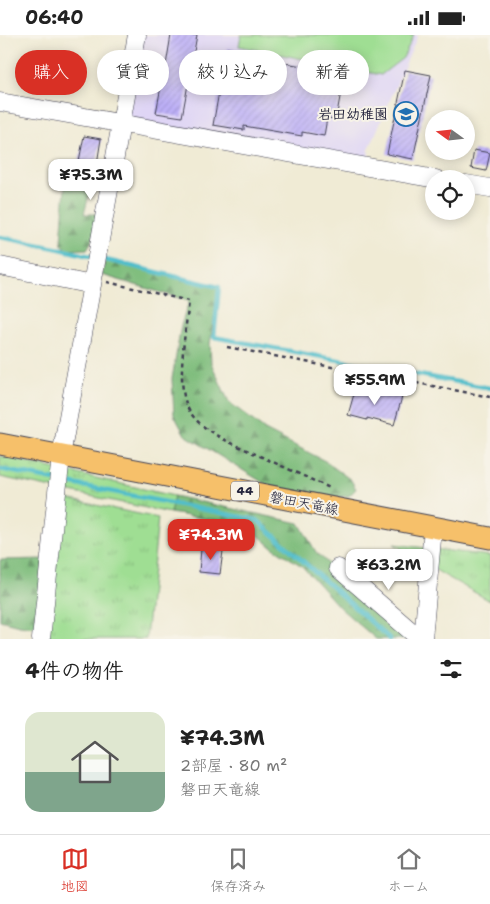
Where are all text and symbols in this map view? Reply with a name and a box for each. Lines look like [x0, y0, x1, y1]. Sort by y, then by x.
text: 06:40 [25, 5, 83, 30]
chip: 購入 [15, 50, 87, 95]
chip: 賃貸 [97, 50, 169, 95]
chip: 絞り込み [179, 50, 287, 95]
chip: 新着 [297, 50, 369, 95]
school or university icon: 岩田幼稚園 [393, 101, 419, 127]
place label: 岩田幼稚園 [318, 105, 388, 123]
north arrow [425, 110, 475, 160]
map controls [425, 110, 475, 220]
pin: ¥75.3M [50, 159, 132, 201]
text: ¥75.3M [59, 164, 123, 185]
button: locate [425, 170, 475, 220]
pin: ¥55.9M [334, 363, 416, 406]
text: ¥55.9M [345, 369, 405, 390]
road number: 44 [231, 481, 259, 501]
street label: 磐田天竜線 [268, 487, 340, 519]
pin: ¥74.3M [170, 519, 252, 561]
text: ¥74.3M [179, 524, 243, 545]
pin: ¥63.2M [348, 549, 430, 591]
text: ¥63.2M [357, 554, 421, 575]
icon: filters [437, 655, 465, 683]
text: 4件の物件 [25, 657, 124, 685]
text: ¥74.3M [180, 724, 265, 752]
icon: home [65, 732, 125, 792]
text: 2部屋 · 80 m² [180, 755, 287, 776]
text: 磐田天竜線 [180, 779, 260, 800]
tab: 地図 [61, 845, 89, 895]
tab: 保存済み [210, 845, 266, 895]
tab: ホーム [388, 845, 429, 895]

